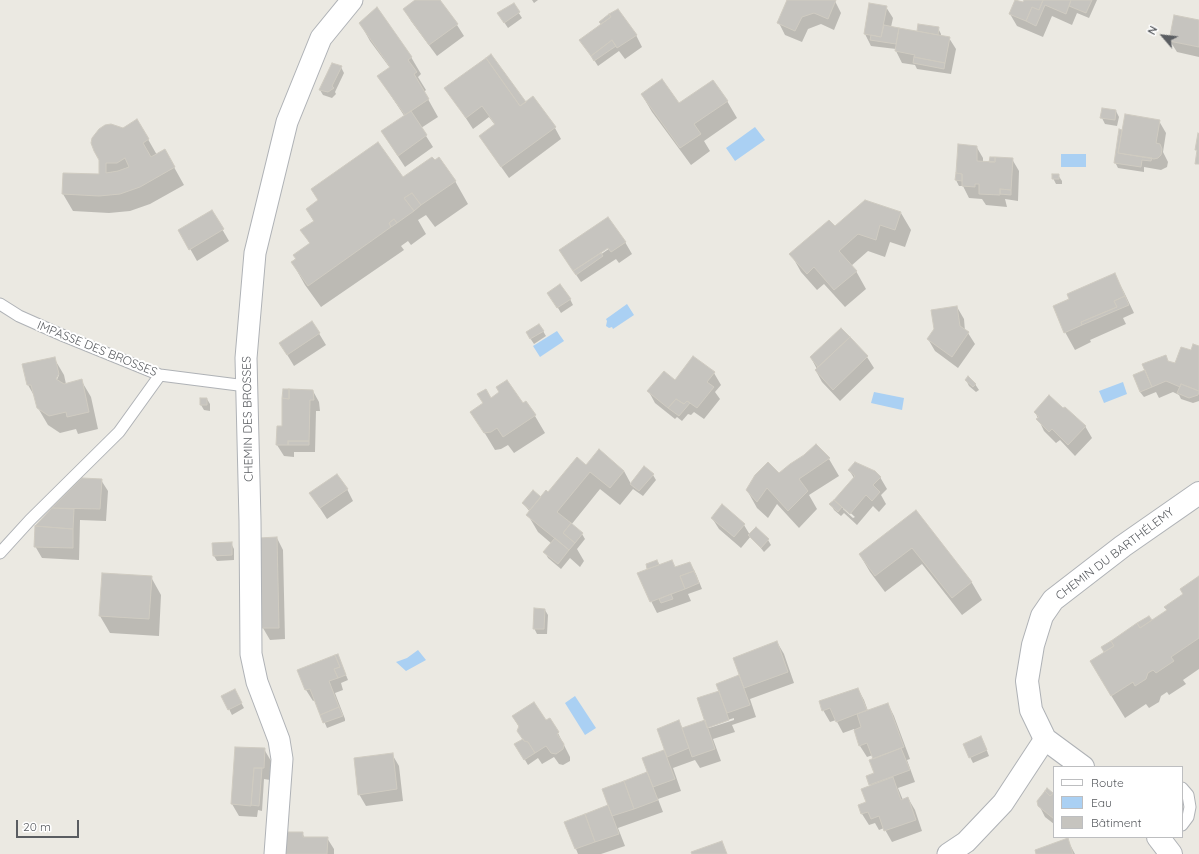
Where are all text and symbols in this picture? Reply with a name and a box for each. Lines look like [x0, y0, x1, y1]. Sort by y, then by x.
north arrow [1143, 16, 1183, 56]
text: N [1144, 24, 1160, 37]
street label: IMPASSE DES BROSSES [35, 318, 159, 380]
street label: CHEMIN DES BROSSES [240, 356, 256, 482]
street label: CHEMIN DU BARTHÉLEMY [1053, 505, 1177, 603]
legend [1053, 766, 1183, 838]
text: Route [1091, 775, 1124, 790]
text: Eau [1091, 795, 1112, 810]
scale bar [18, 812, 81, 838]
text: Bâtiment [1091, 815, 1141, 830]
text: 20 m [23, 819, 51, 834]

